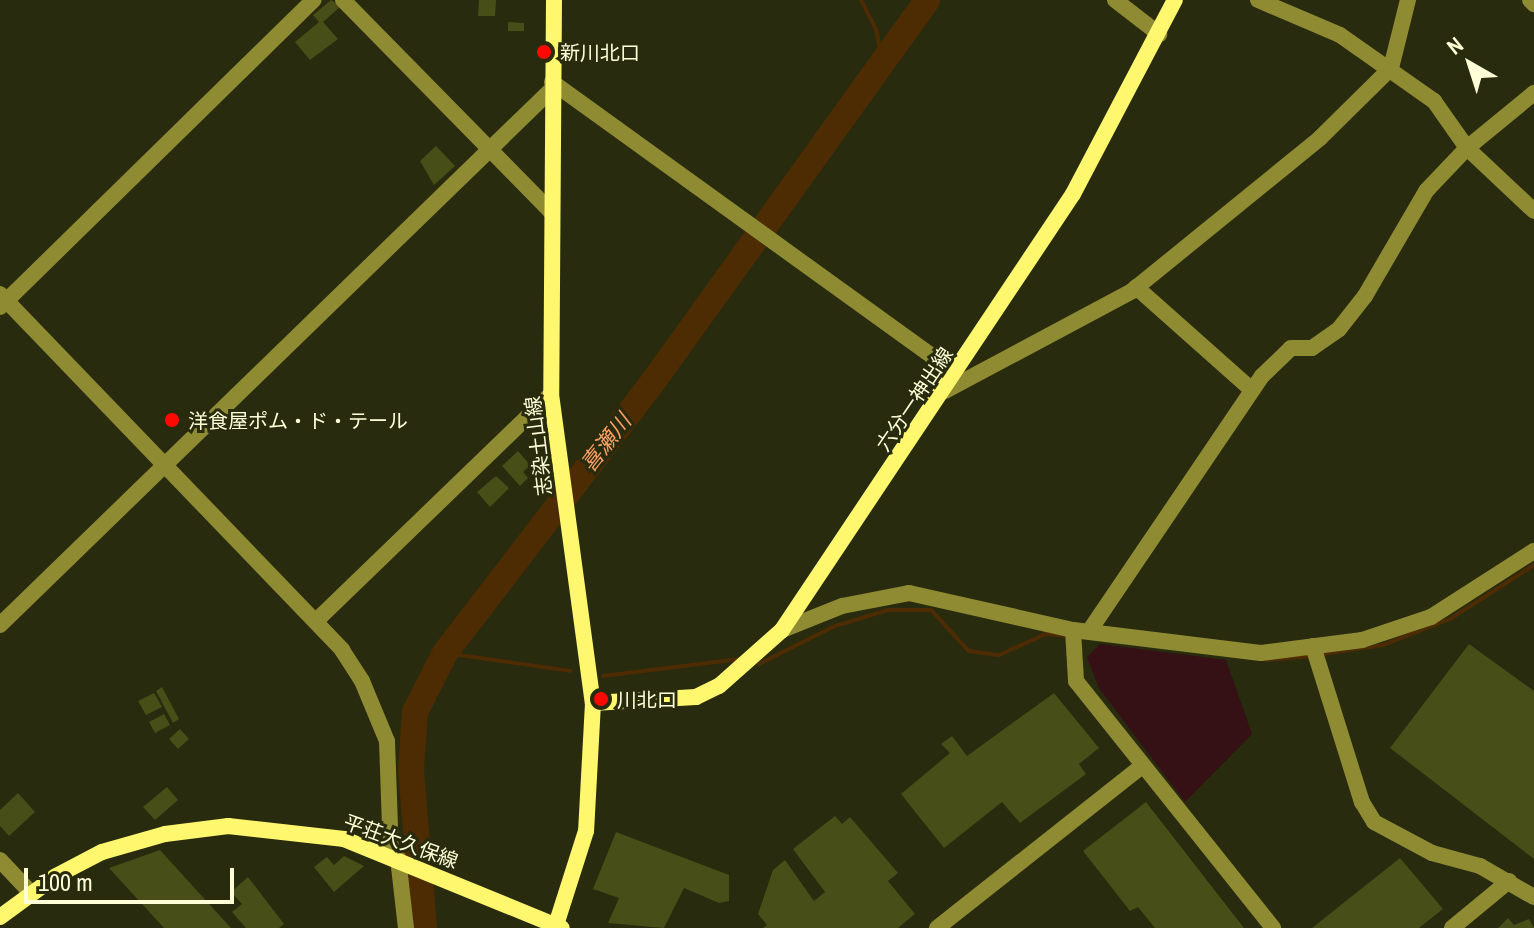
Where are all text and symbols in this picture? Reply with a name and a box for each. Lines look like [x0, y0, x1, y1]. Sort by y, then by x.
north arrow [1430, 24, 1510, 104]
text: N [1440, 30, 1469, 61]
place label: 新川北口 [560, 40, 640, 64]
marker: 新川北口 [535, 43, 553, 61]
street label: 六分一神出線 [871, 343, 957, 455]
street label: 志染土山線 [520, 395, 556, 497]
place label: 洋食屋ポム・ド・テール [188, 408, 408, 432]
water label: 喜瀬川 [575, 409, 637, 477]
marker: 洋食屋ポム・ド・テール [163, 411, 181, 429]
place label: 川北口 [617, 687, 677, 711]
marker: 川北口 [592, 690, 610, 708]
street label: 平荘大久保線 [341, 809, 461, 873]
scale bar [28, 852, 238, 902]
text: 100 m [38, 866, 93, 898]

